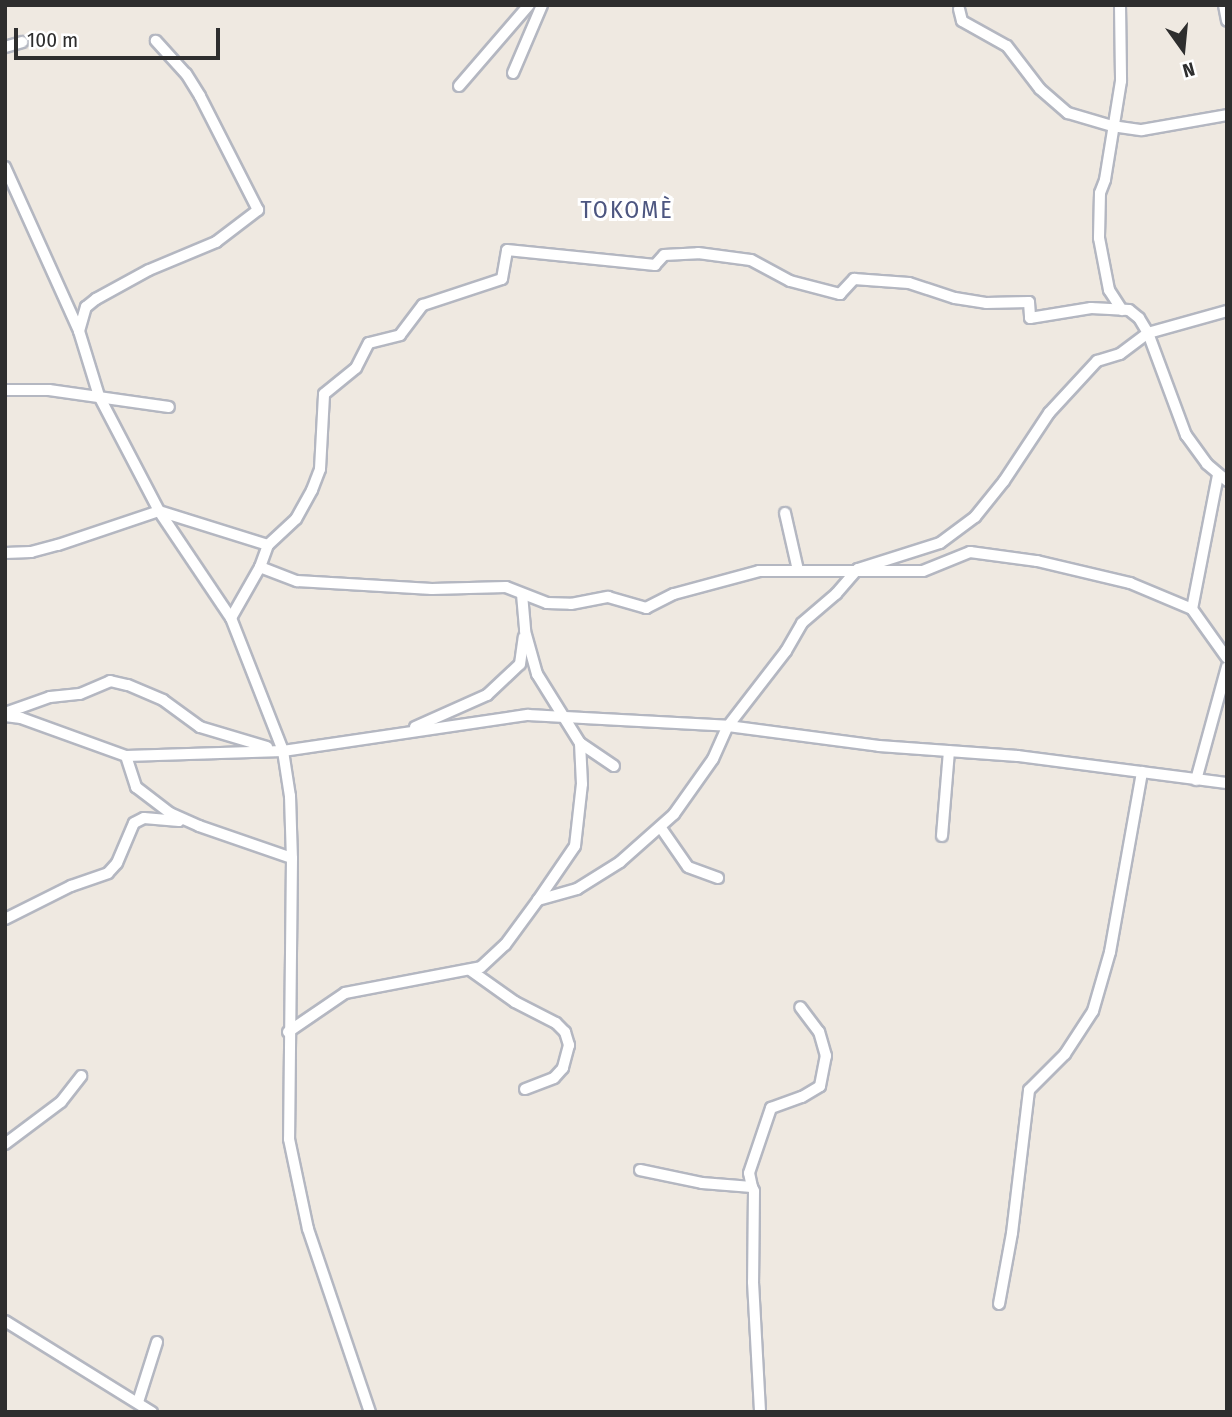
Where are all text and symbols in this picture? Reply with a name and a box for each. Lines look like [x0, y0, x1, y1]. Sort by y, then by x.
scale bar [18, 14, 224, 58]
north arrow [1148, 14, 1218, 84]
text: 100 m [27, 27, 78, 53]
text: N [1180, 57, 1197, 82]
district label: TOKOMÈ [581, 197, 673, 225]

